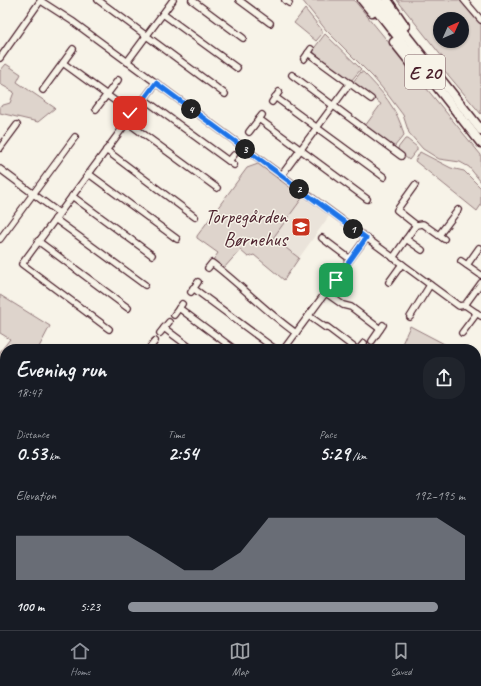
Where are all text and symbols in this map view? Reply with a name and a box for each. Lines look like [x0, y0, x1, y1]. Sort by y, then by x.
north arrow [433, 12, 469, 48]
map controls [433, 12, 469, 48]
road number: E 20 [405, 55, 445, 89]
pin [113, 96, 147, 130]
pin: 4 [181, 99, 201, 119]
icon: check [119, 102, 141, 124]
text: 4 [189, 102, 193, 116]
pin: 3 [235, 139, 255, 159]
text: 3 [243, 142, 247, 156]
pin: 2 [289, 179, 309, 199]
text: 2 [297, 182, 301, 196]
place label: Torpegården Børnehus [205, 204, 289, 252]
school or university icon: Torpegården Børnehus [290, 216, 312, 238]
pin: 1 [343, 219, 363, 239]
text: 1 [351, 222, 355, 236]
pin [319, 263, 353, 297]
icon: arrive [325, 269, 347, 291]
text: Evening run [16, 356, 106, 384]
button: share [423, 357, 465, 399]
text: 18:47 [16, 385, 42, 401]
text: Distance [16, 427, 49, 441]
text: Time [168, 427, 185, 441]
text: Pace [319, 427, 336, 441]
text: 0.53 [16, 441, 47, 466]
text: 2:54 [168, 441, 198, 466]
text: 5:29 [319, 441, 350, 466]
text: km [47, 449, 60, 463]
text: /km [350, 449, 367, 463]
text: Elevation [16, 488, 56, 504]
text: 192–195 m [414, 488, 465, 504]
text: 100 m [16, 599, 44, 615]
text: 5:23 [80, 599, 100, 615]
tab: Home [69, 640, 91, 678]
tab: Map [229, 640, 251, 678]
tab: Saved [390, 640, 412, 678]

